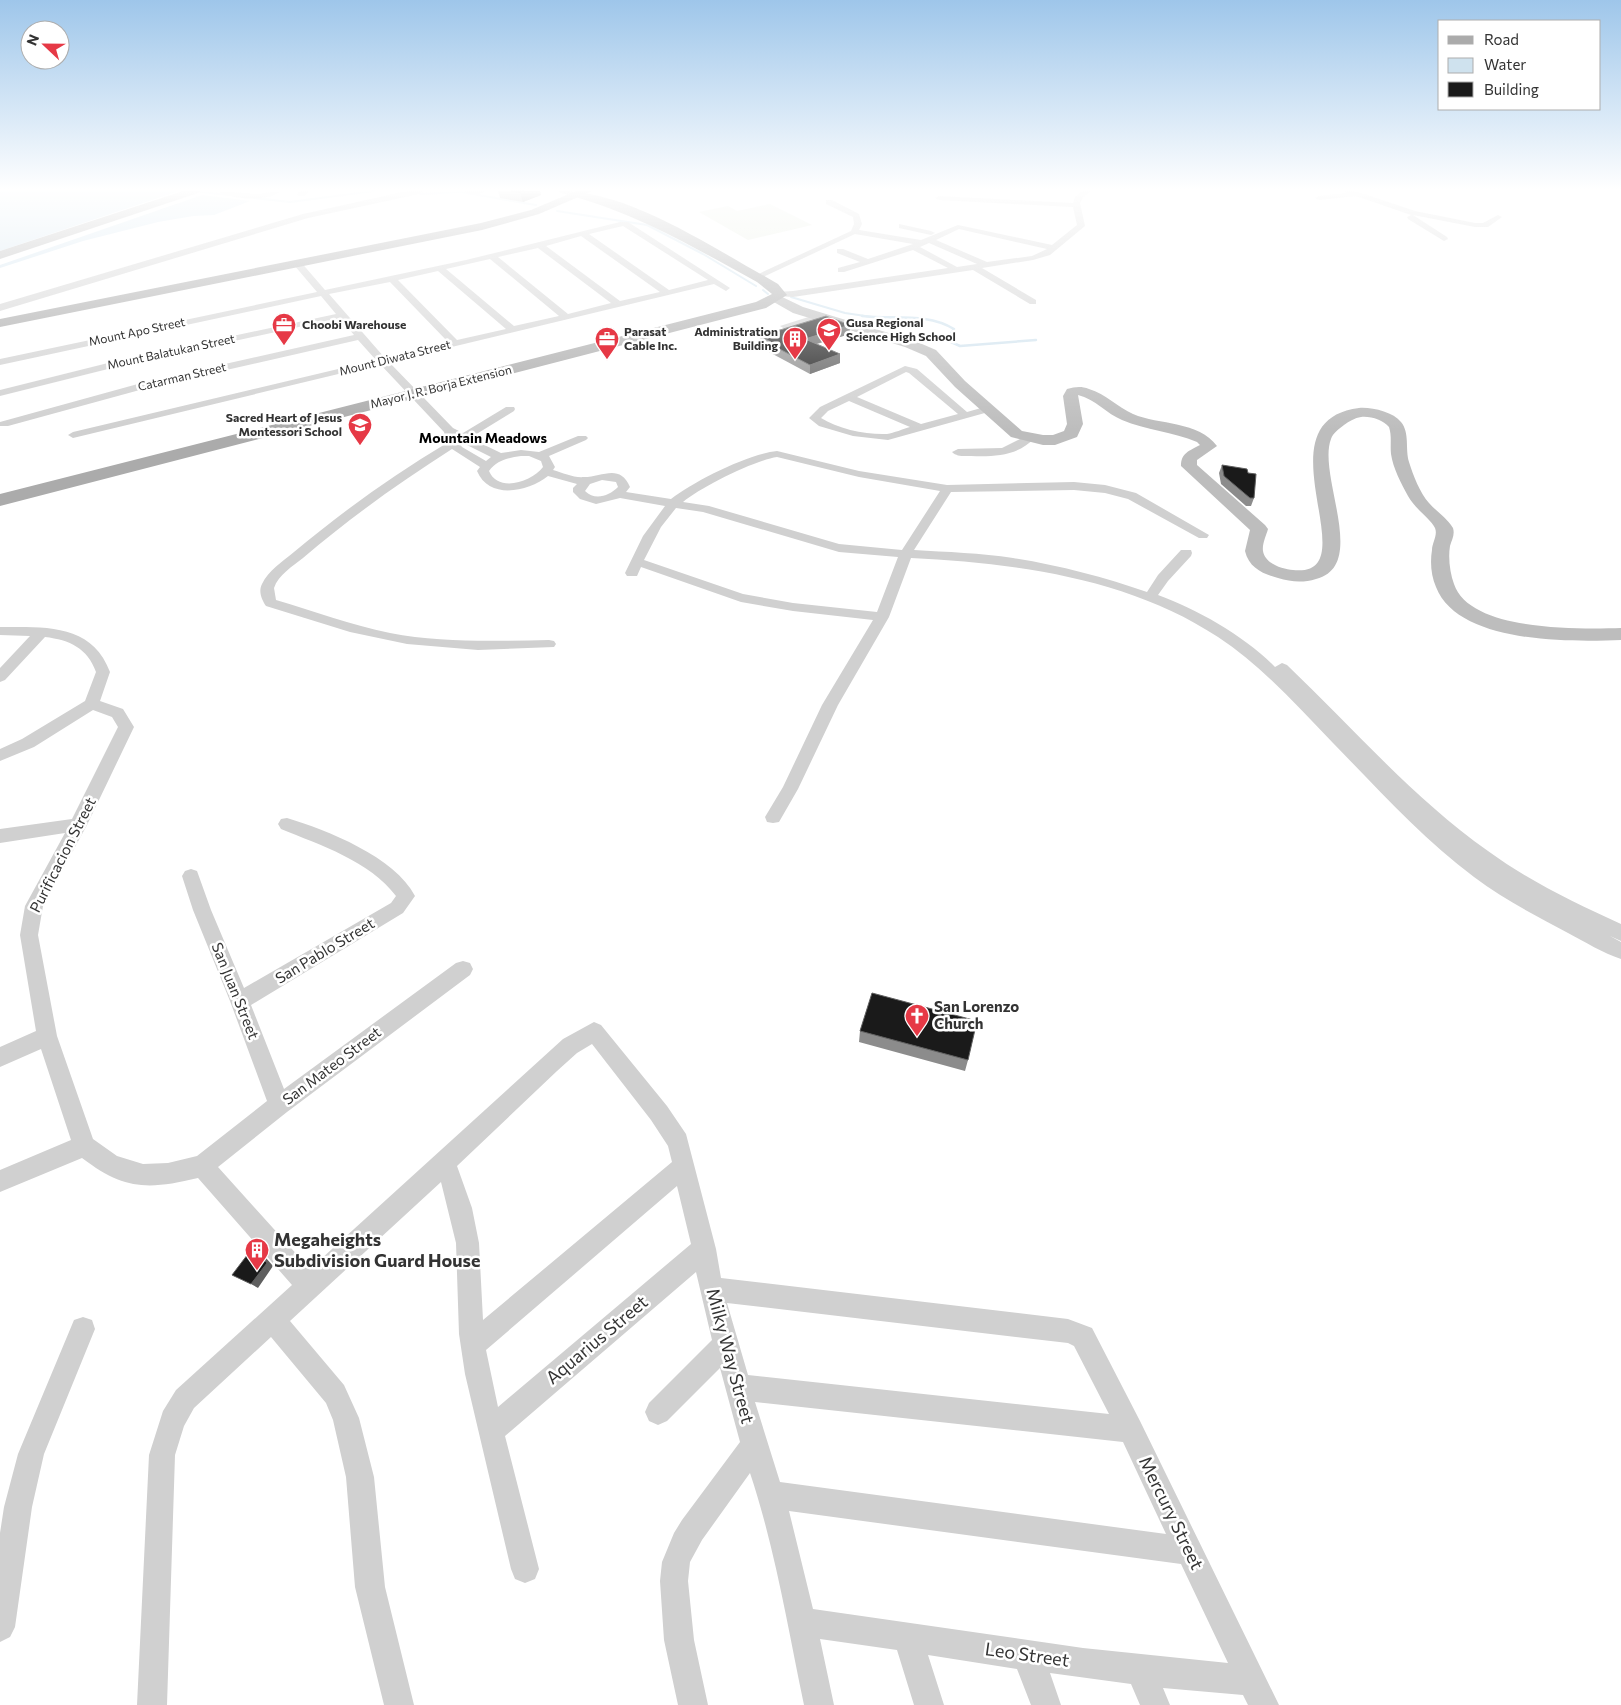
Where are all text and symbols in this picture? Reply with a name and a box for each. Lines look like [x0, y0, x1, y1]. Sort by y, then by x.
north arrow [20, 20, 70, 70]
legend [1438, 20, 1601, 110]
text: Road [1484, 30, 1519, 48]
text: N [23, 32, 42, 48]
text: Water [1484, 55, 1526, 73]
text: Building [1484, 80, 1539, 98]
office icon: Choobi Warehouse [271, 312, 297, 346]
street label: Mount Apo Street [87, 314, 186, 348]
place label: Gusa Regional Science High School [846, 315, 956, 343]
place label: Choobi Warehouse [302, 317, 406, 331]
school or university icon: Gusa Regional Science High School [816, 317, 842, 351]
place label: Parasat Cable Inc. [624, 324, 677, 352]
place label: Administration Building [694, 324, 778, 352]
office icon: Parasat Cable Inc. [594, 326, 620, 360]
building icon: Administration Building [782, 326, 808, 360]
street label: Mount Balatukan Street [106, 331, 236, 371]
street label: Mount Diwata Street [338, 336, 452, 378]
street label: Catarman Street [136, 359, 227, 393]
street label: Mayor J. R. Borja Extension [369, 362, 513, 411]
place label: Sacred Heart of Jesus Montessori School [226, 410, 342, 438]
school or university icon: Sacred Heart of Jesus Montessori School [347, 412, 373, 446]
district label: Mountain Meadows [419, 429, 548, 446]
street label: Purificacion Street [25, 794, 99, 915]
street label: San Pablo Street [272, 914, 377, 987]
street label: San Juan Street [208, 940, 263, 1042]
place label: San Lorenzo Church [934, 997, 1019, 1032]
church icon: San Lorenzo Church [904, 1003, 930, 1037]
street label: San Mateo Street [279, 1022, 384, 1108]
place label: Megaheights Subdivision Guard House [274, 1228, 480, 1271]
building icon: Megaheights Subdivision Guard House [244, 1237, 270, 1271]
street label: Milky Way Street [702, 1286, 760, 1426]
street label: Aquarius Street [541, 1290, 652, 1388]
street label: Mercury Street [1135, 1452, 1209, 1573]
street label: Leo Street [984, 1637, 1071, 1671]

